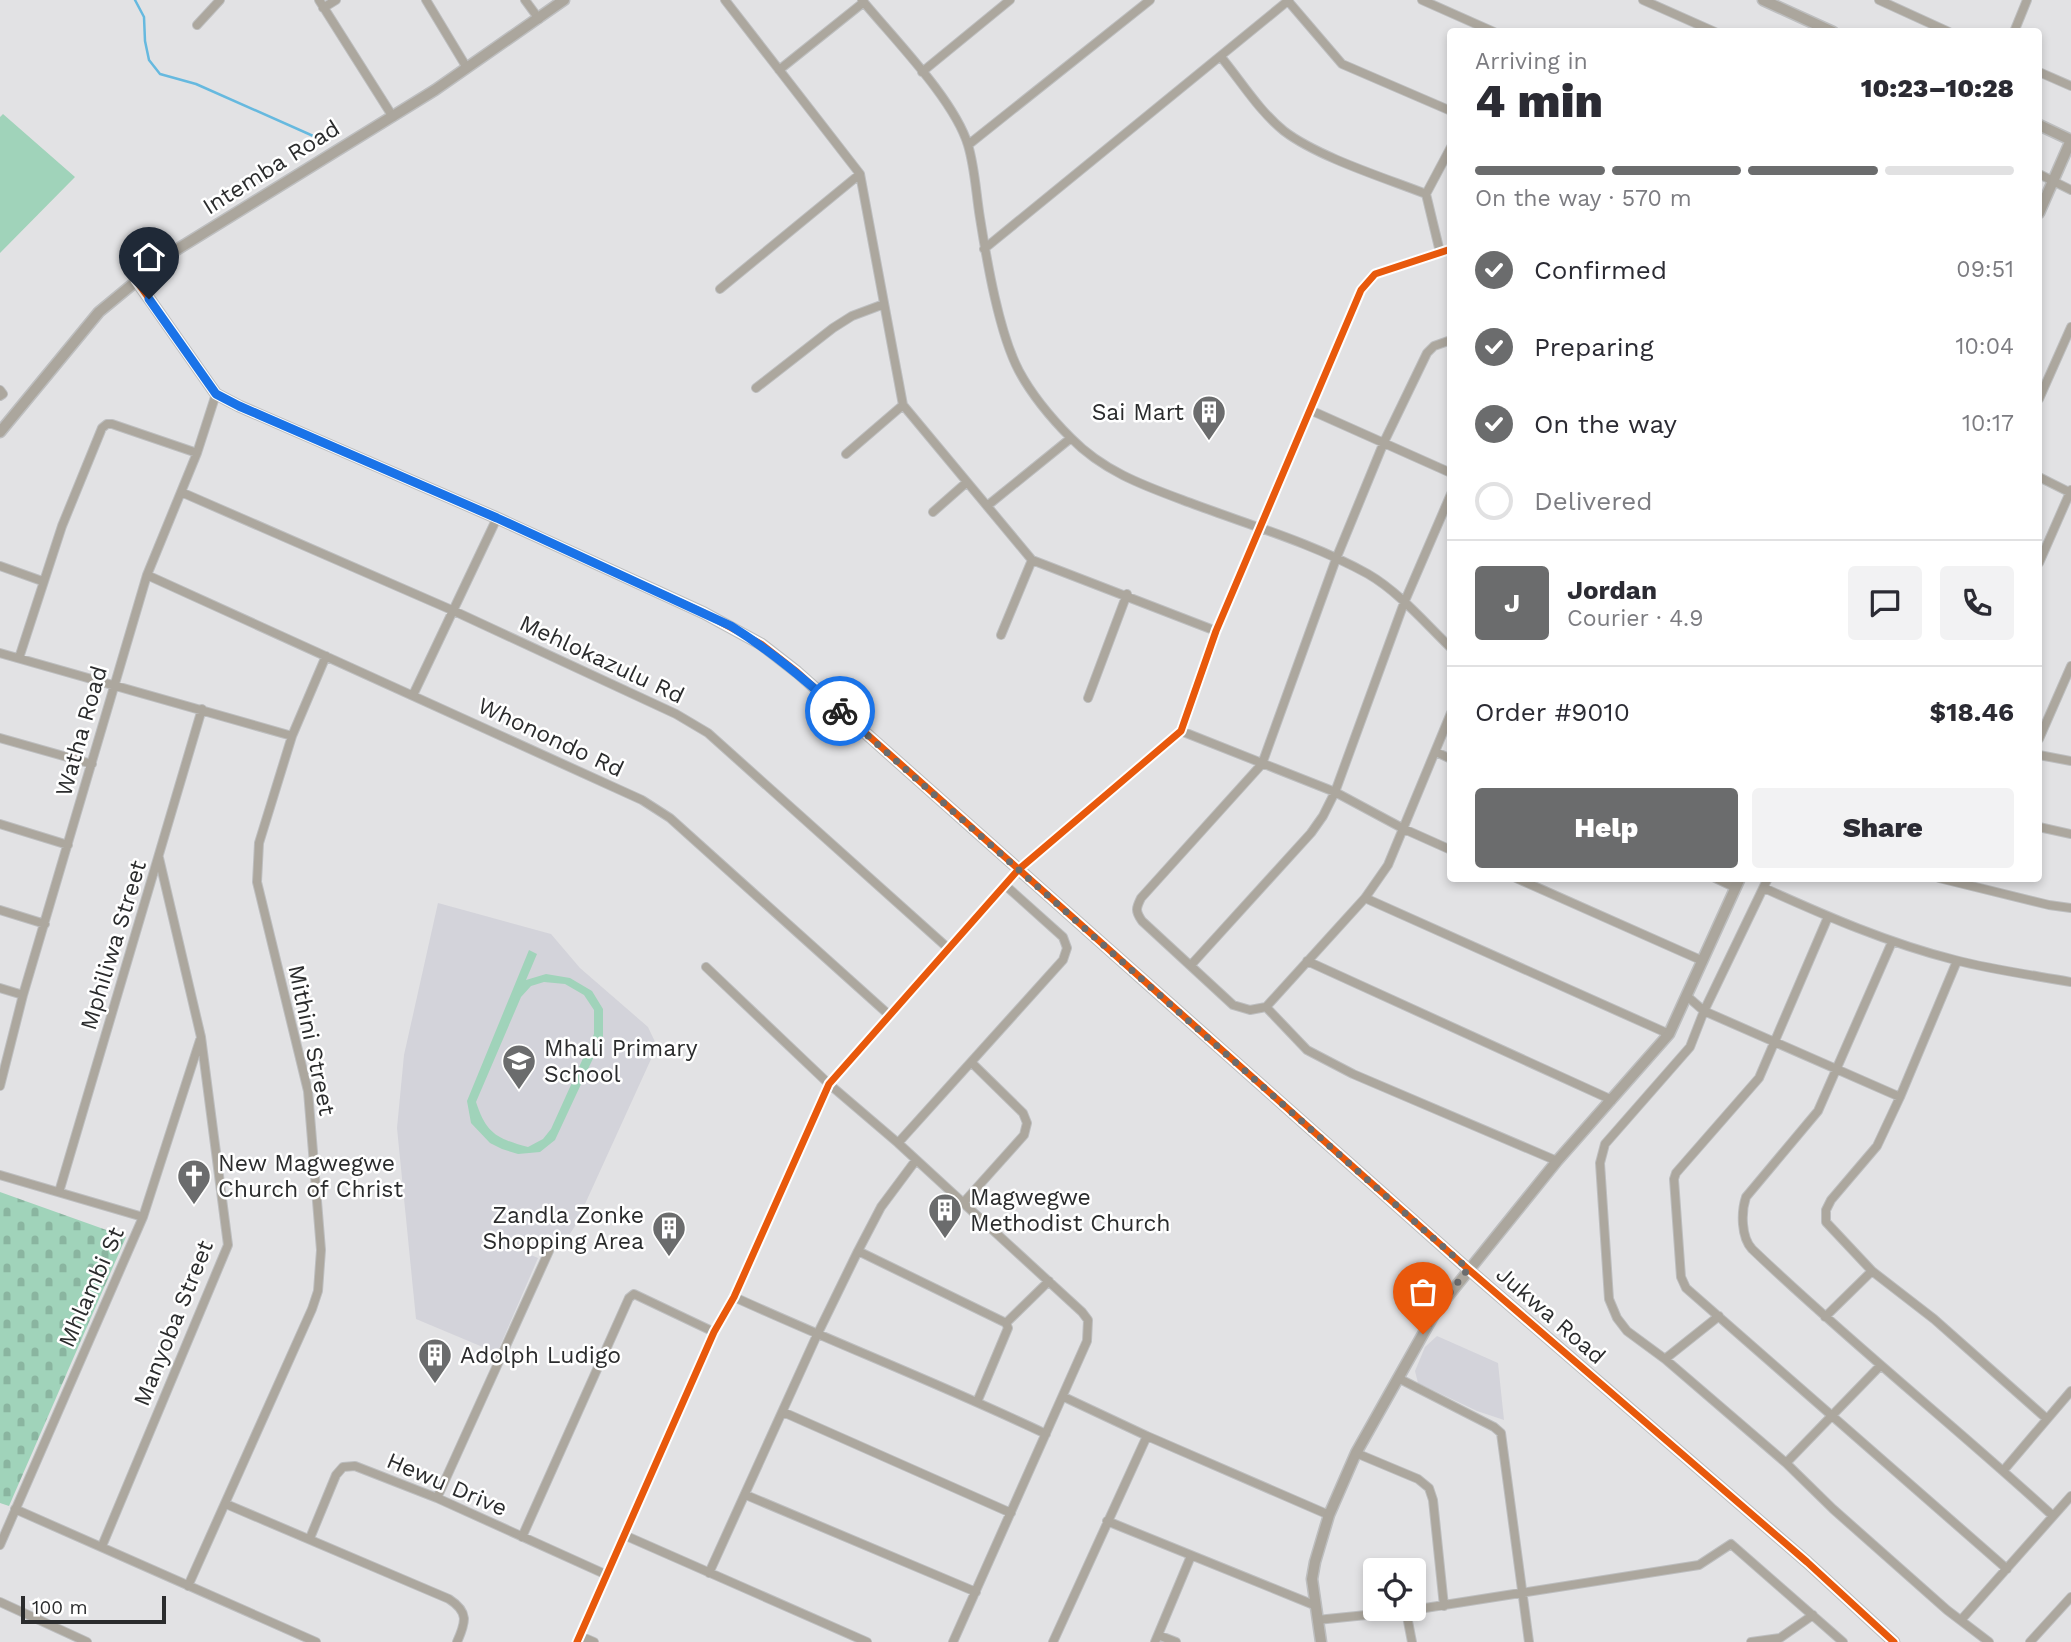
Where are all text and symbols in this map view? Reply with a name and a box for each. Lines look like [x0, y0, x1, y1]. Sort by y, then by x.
text: Arriving in [1475, 48, 1588, 75]
text: 10:23–10:28 [1861, 73, 2014, 103]
text: 4 min [1475, 74, 1603, 128]
street label: Intemba Road [198, 115, 345, 220]
text: On the way · 570 m [1475, 185, 1692, 212]
pin [119, 227, 179, 299]
icon: home [130, 238, 168, 276]
icon: check [1475, 251, 1513, 289]
text: Confirmed [1534, 255, 1667, 285]
text: 09:51 [1956, 256, 2014, 283]
icon: check [1475, 328, 1513, 366]
text: Preparing [1534, 332, 1654, 362]
text: 10:04 [1956, 333, 2014, 360]
building icon: Sai Mart [1190, 393, 1228, 442]
place label: Sai Mart [1092, 399, 1184, 426]
icon: check [1475, 405, 1513, 443]
text: On the way [1534, 409, 1677, 439]
text: 10:17 [1962, 410, 2014, 437]
text: Delivered [1534, 486, 1653, 516]
button: chat [1848, 566, 1922, 640]
button: phone [1940, 566, 2014, 640]
text: Jordan [1567, 575, 1657, 605]
text: J [1504, 588, 1520, 618]
text: Courier · 4.9 [1567, 605, 1703, 632]
street label: Mehlokazulu Rd [515, 609, 688, 709]
street label: Watha Road [50, 663, 113, 799]
courier [805, 676, 875, 746]
street label: Whonondo Rd [474, 692, 628, 783]
icon: bike [821, 692, 859, 730]
text: Order #9010 [1475, 697, 1630, 727]
text: $18.46 [1930, 697, 2014, 727]
button: Help [1475, 788, 1738, 868]
button: Share [1752, 788, 2014, 868]
street label: Mphiliwa Street [75, 857, 152, 1033]
street label: Mithini Street [282, 962, 341, 1118]
place label: Mhali Primary School [544, 1035, 698, 1088]
school or university icon: Mhali Primary School [500, 1042, 538, 1091]
place label: New Magwegwe Church of Christ [218, 1150, 403, 1203]
church icon: New Magwegwe Church of Christ [175, 1157, 213, 1206]
place label: Magwegwe Methodist Church [970, 1184, 1171, 1237]
building icon: Magwegwe Methodist Church [926, 1191, 964, 1240]
place label: Zandla Zonke Shopping Area [482, 1202, 644, 1255]
building icon: Zandla Zonke Shopping Area [650, 1209, 688, 1258]
street label: Mhlambi St [53, 1223, 130, 1351]
street label: Manyoba Street [128, 1236, 219, 1410]
street label: Jukwa Road [1491, 1261, 1611, 1370]
pin [1393, 1262, 1453, 1334]
icon: bag [1404, 1273, 1442, 1311]
building icon: Adolph Ludigo [416, 1336, 454, 1385]
place label: Adolph Ludigo [460, 1342, 621, 1369]
street label: Hewu Drive [383, 1447, 511, 1522]
map controls [1363, 1558, 1426, 1621]
button: locate [1363, 1558, 1426, 1621]
scale bar [21, 1593, 166, 1625]
text: 100 m [32, 1596, 88, 1619]

